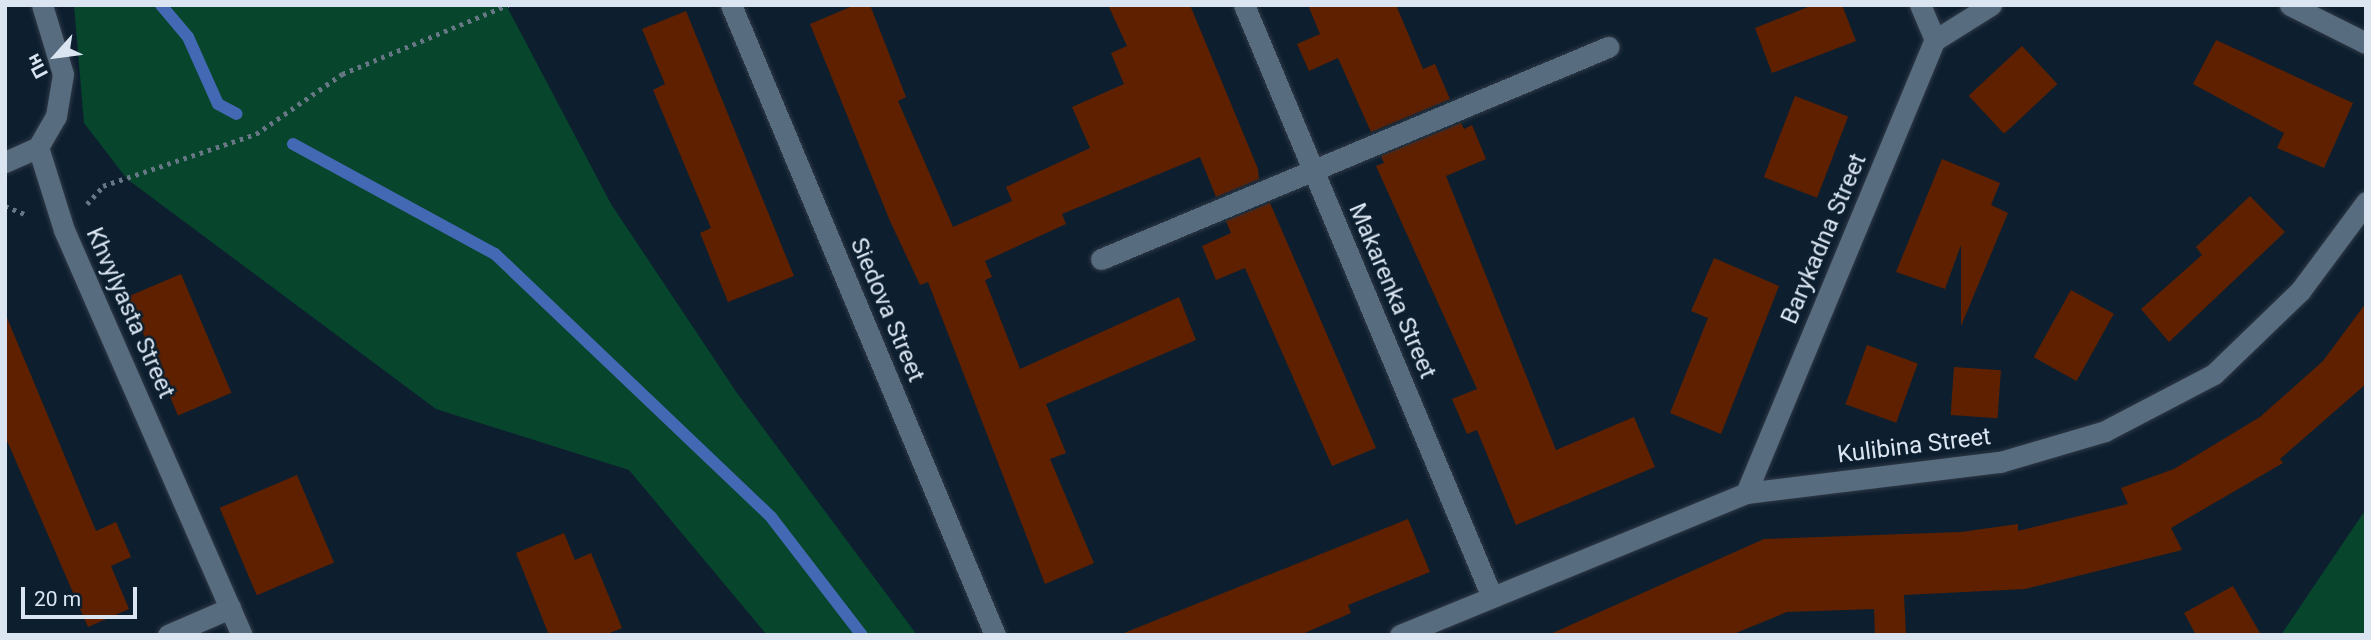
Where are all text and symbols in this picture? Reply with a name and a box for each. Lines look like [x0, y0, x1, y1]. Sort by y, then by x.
north arrow [21, 21, 91, 91]
text: Пн [21, 50, 53, 82]
street label: Barykadna Street [1775, 150, 1873, 328]
street label: Makarenka Street [1342, 199, 1442, 383]
street label: Khvylyasta Street [79, 223, 181, 403]
street label: Siedova Street [844, 234, 930, 386]
street label: Kulibina Street [1836, 422, 1992, 470]
scale bar [24, 574, 140, 618]
text: 20 m [34, 587, 81, 611]

